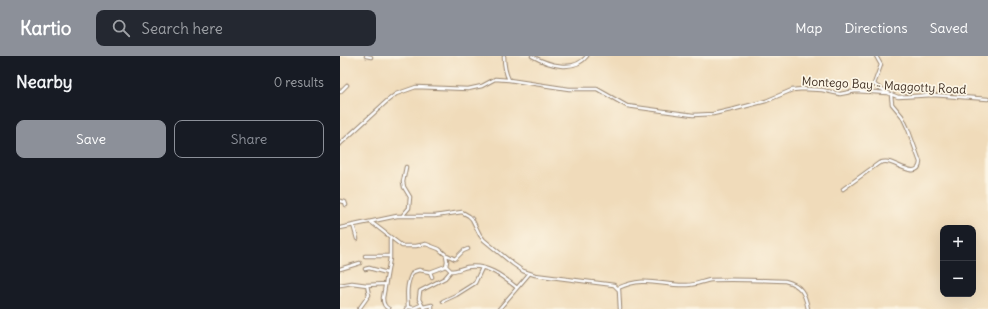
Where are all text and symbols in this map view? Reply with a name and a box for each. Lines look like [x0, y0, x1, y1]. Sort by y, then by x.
search box [96, 10, 376, 46]
text: Kartio [20, 16, 72, 40]
icon: search [110, 17, 132, 39]
text: Search here [142, 19, 223, 38]
text: Map [795, 19, 822, 37]
text: Directions [844, 19, 908, 37]
text: Saved [930, 19, 968, 37]
text: Nearby [16, 71, 72, 93]
street label: Montego Bay - Maggotty Road [801, 73, 967, 97]
text: 0 results [274, 74, 324, 91]
button: Save [16, 120, 166, 158]
button: Share [174, 120, 324, 158]
map controls [940, 225, 976, 297]
button: + [940, 225, 976, 261]
button: − [940, 261, 976, 297]

